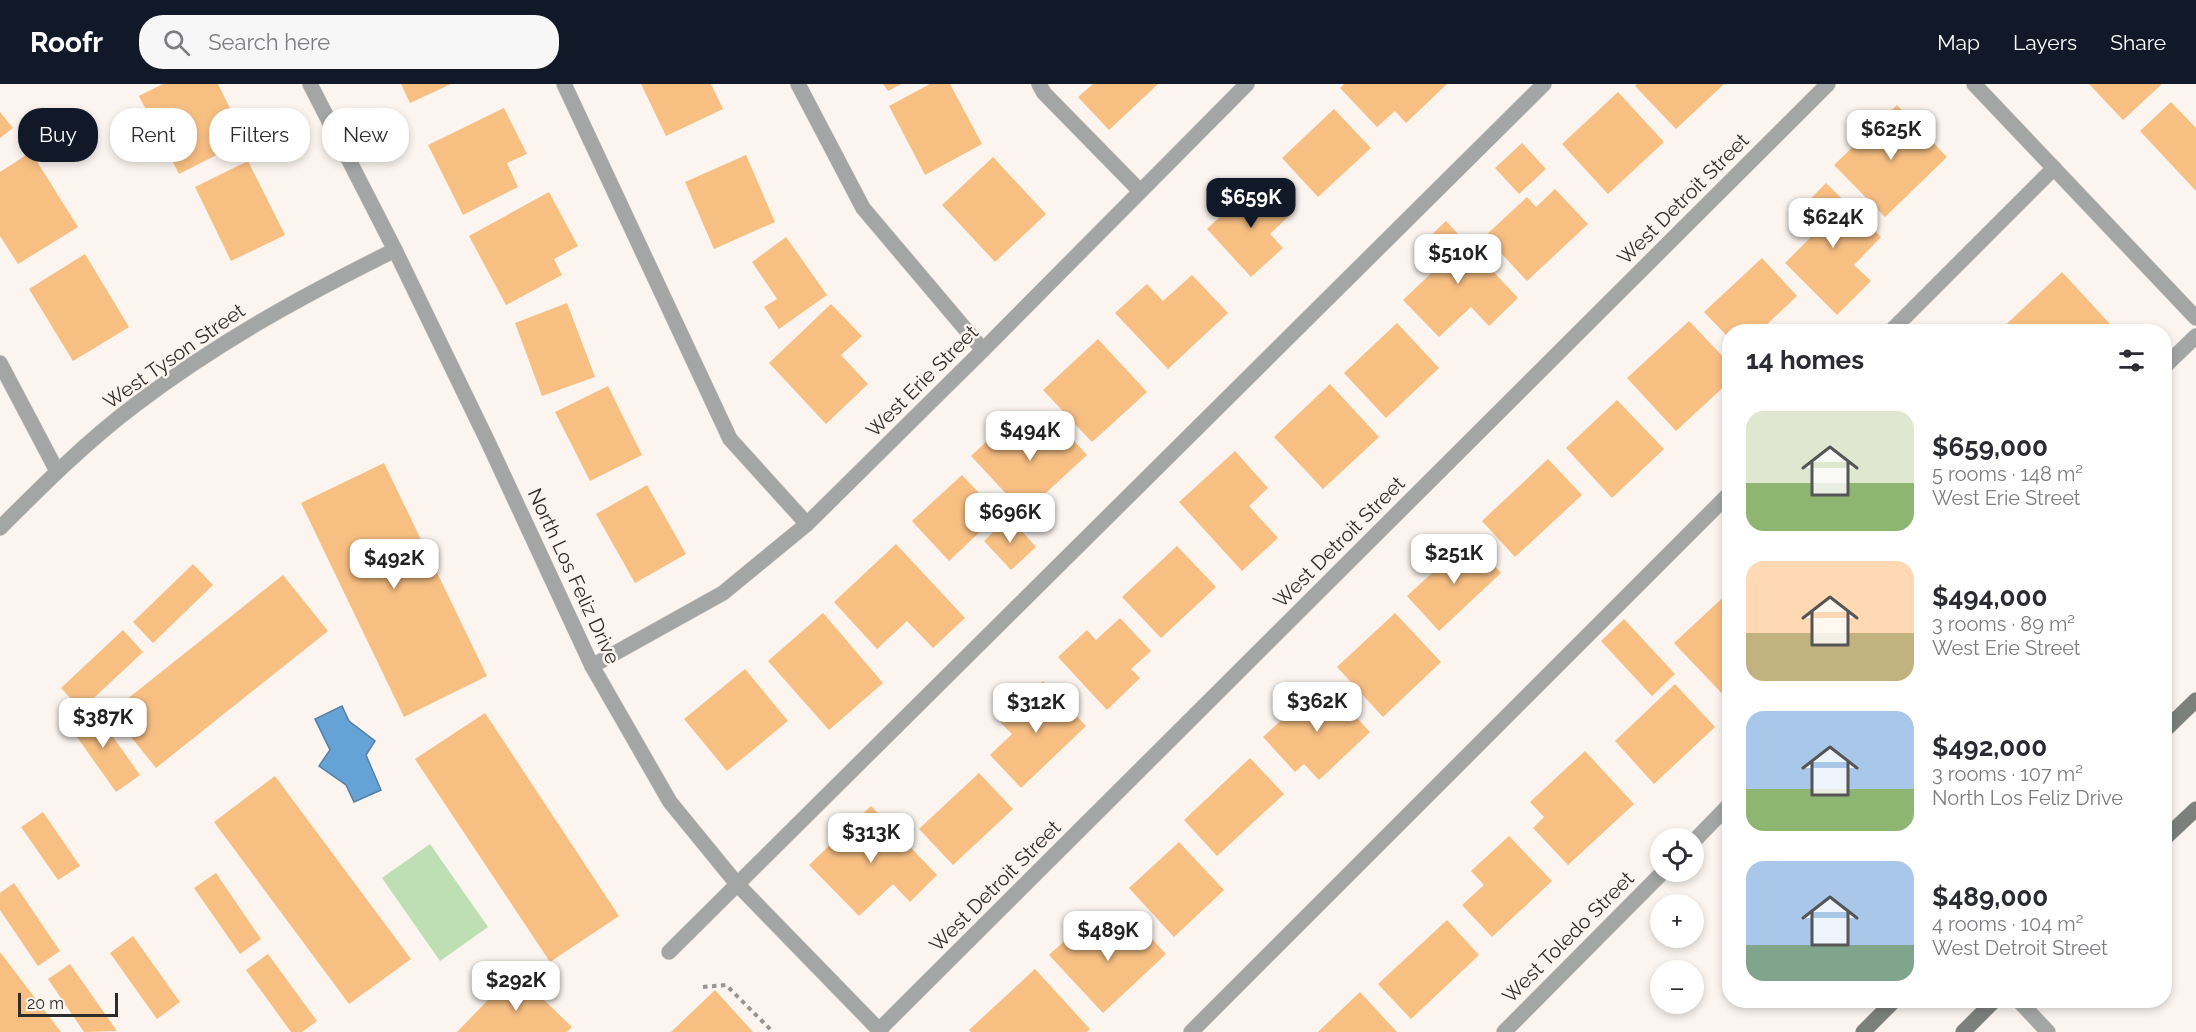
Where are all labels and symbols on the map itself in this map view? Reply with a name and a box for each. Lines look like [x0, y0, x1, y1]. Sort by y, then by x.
pin: $625K [1849, 110, 1933, 161]
street label: West Detroit Street [1612, 128, 1754, 270]
pin: $659K [1209, 178, 1293, 229]
pin: $624K [1791, 198, 1875, 249]
pin: $510K [1416, 234, 1500, 285]
street label: West Tyson Street [99, 298, 250, 414]
street label: West Erie Street [861, 320, 983, 442]
pin: $494K [988, 411, 1072, 462]
street label: West Detroit Street [1268, 471, 1410, 613]
street label: North Los Feliz Drive [523, 484, 625, 668]
pin: $696K [968, 493, 1052, 544]
pin: $251K [1412, 534, 1496, 585]
pin: $492K [352, 539, 436, 590]
pin: $362K [1275, 682, 1359, 733]
pin: $312K [994, 683, 1078, 734]
pin: $387K [61, 698, 145, 749]
pin: $313K [829, 813, 913, 864]
street label: West Detroit Street [924, 815, 1066, 957]
street label: West Toledo Street [1497, 866, 1639, 1008]
pin: $489K [1066, 911, 1150, 962]
pin: $292K [474, 961, 558, 1012]
scale bar [18, 990, 118, 1018]

